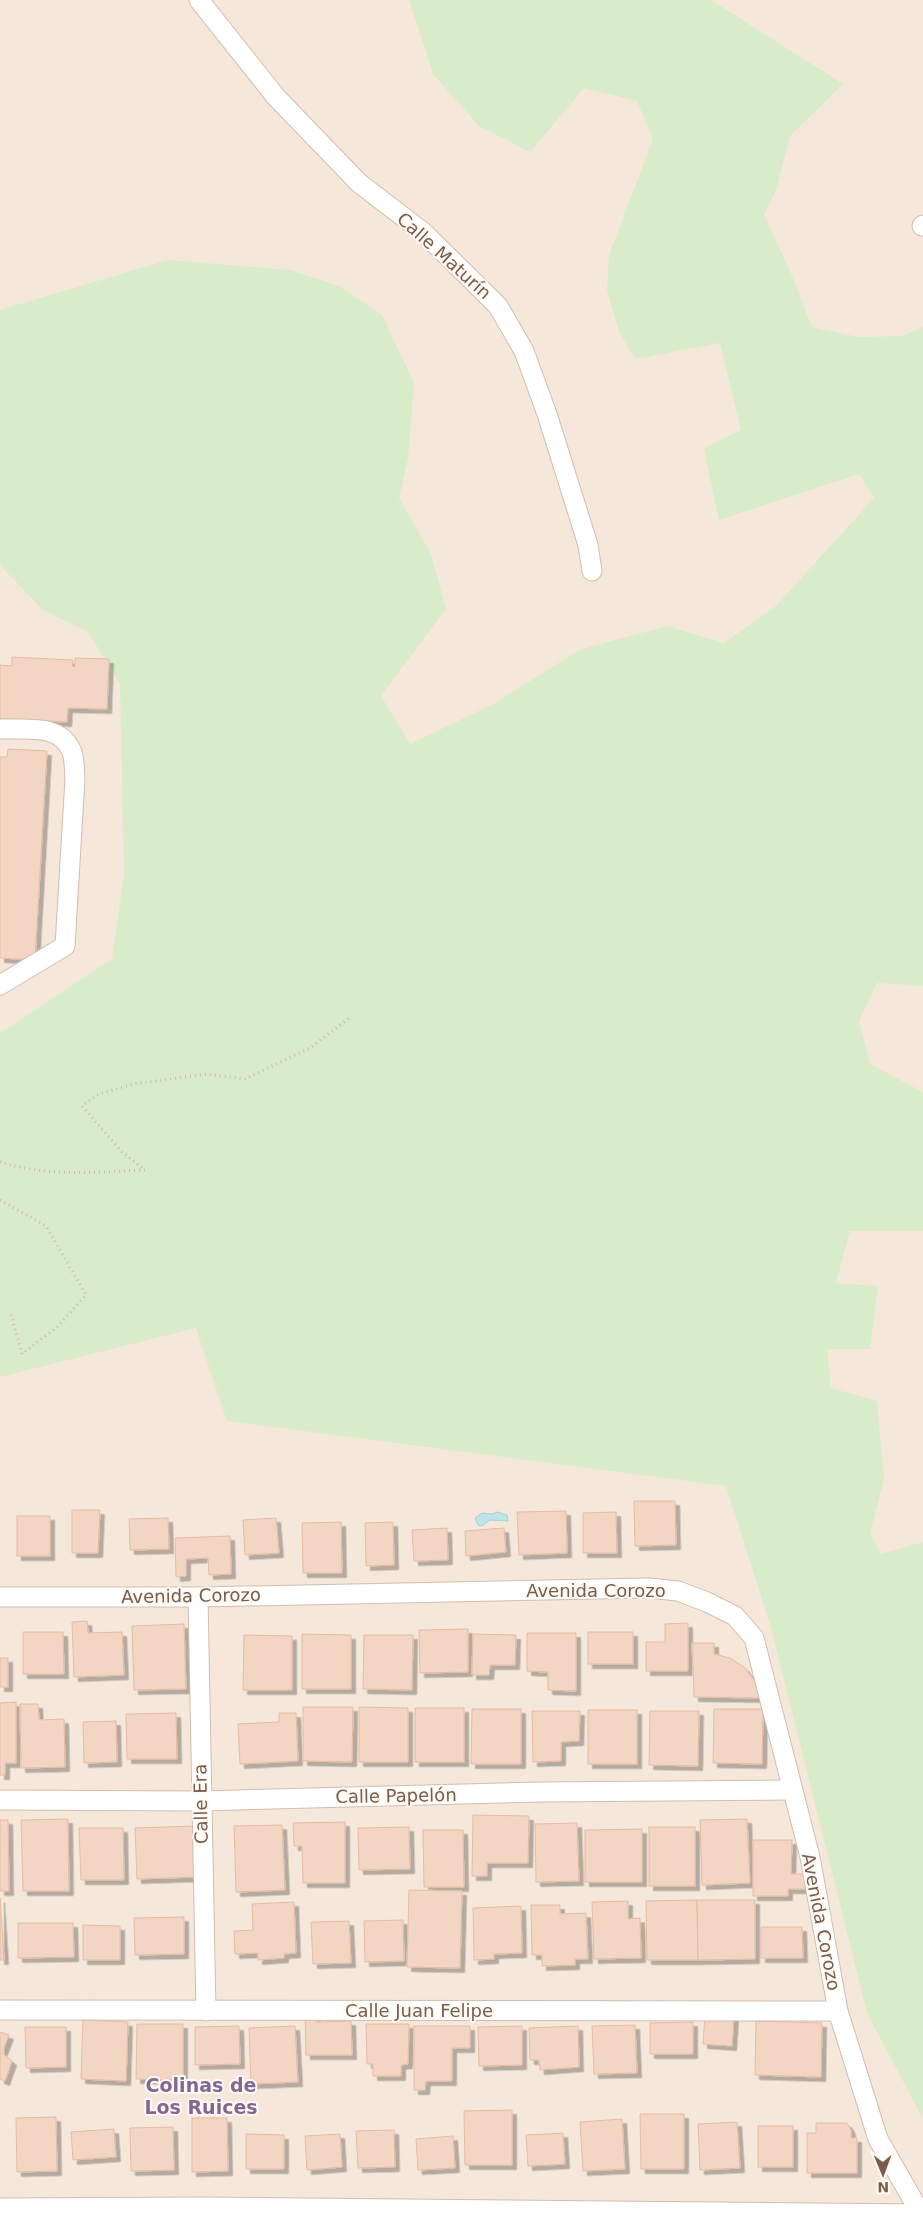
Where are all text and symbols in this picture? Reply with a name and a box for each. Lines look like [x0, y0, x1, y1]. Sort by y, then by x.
street label: Calle Maturín [393, 208, 496, 303]
street label: Avenida Corozo [526, 1580, 666, 1601]
street label: Avenida Corozo [121, 1584, 261, 1607]
street label: Calle Era [189, 1764, 212, 1844]
street label: Calle Papelón [335, 1784, 457, 1807]
street label: Avenida Corozo [798, 1851, 845, 1992]
street label: Calle Juan Felipe [345, 2000, 493, 2021]
district label: Colinas de Los Ruices [144, 2074, 258, 2118]
north arrow [858, 2149, 908, 2199]
text: N [877, 2179, 889, 2195]

